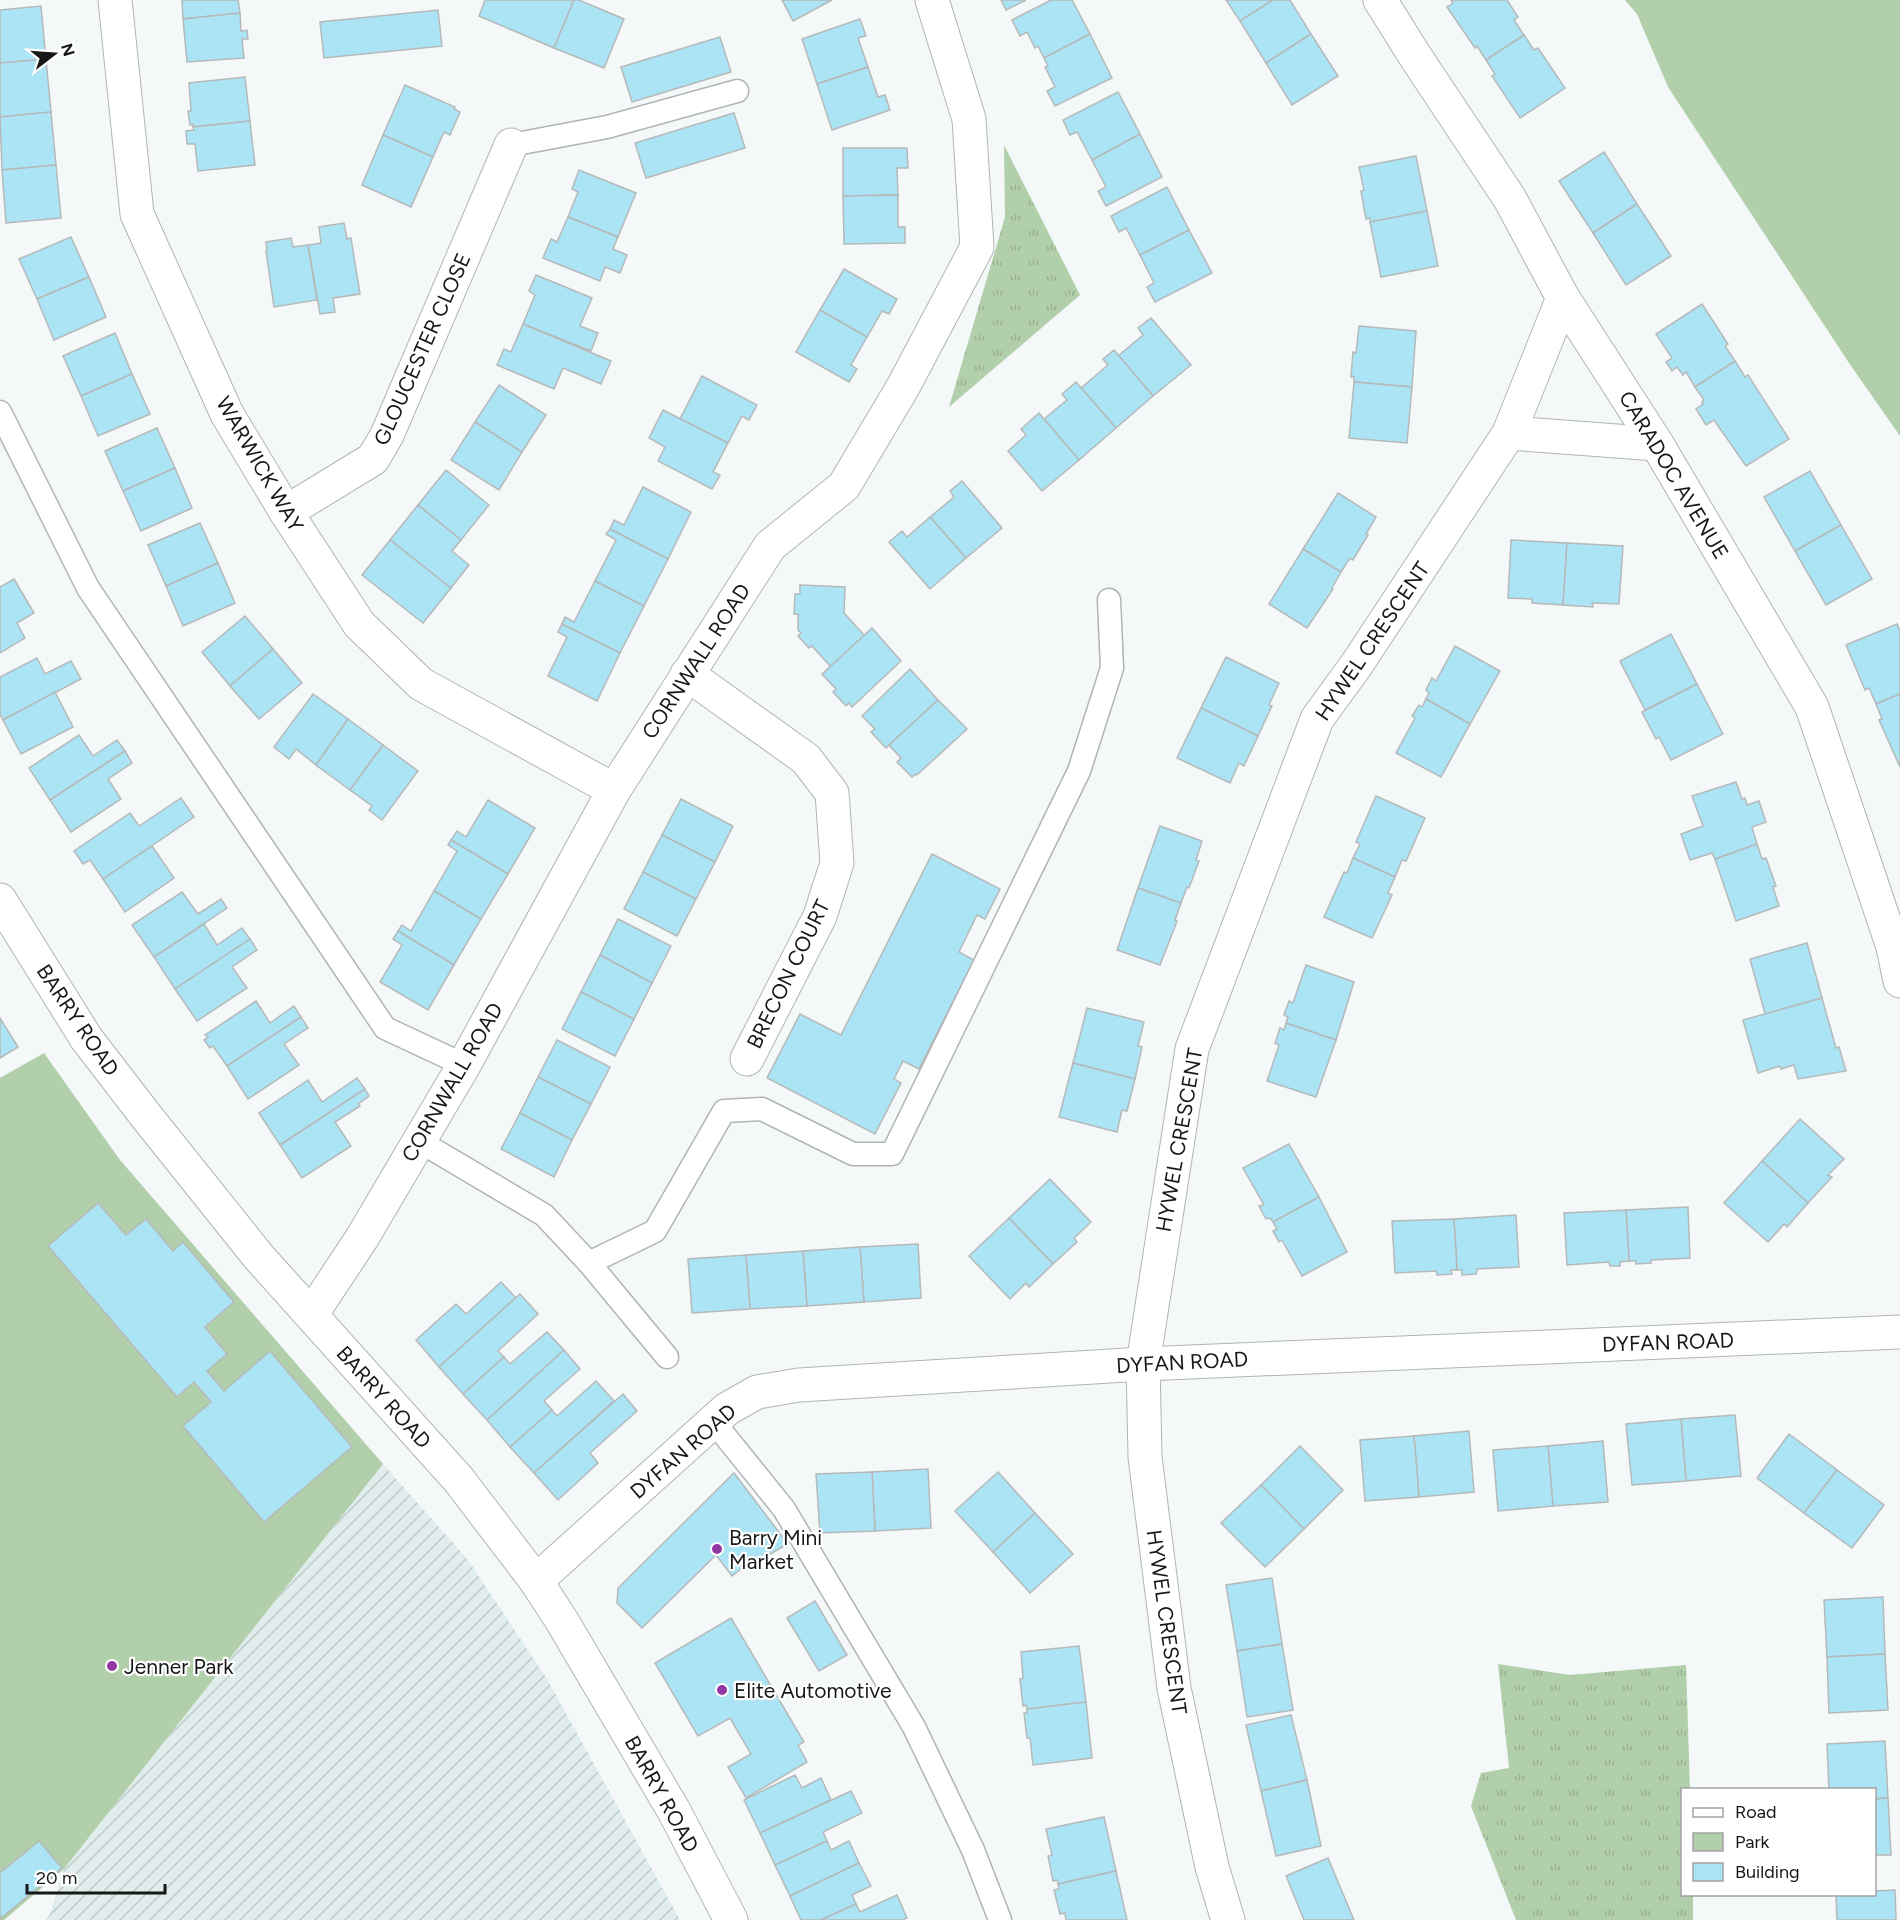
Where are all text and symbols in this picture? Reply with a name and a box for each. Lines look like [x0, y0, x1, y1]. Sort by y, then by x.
north arrow [24, 24, 84, 84]
text: N [57, 41, 79, 58]
street label: GLOUCESTER CLOSE [368, 249, 476, 449]
street label: CARADOC AVENUE [1614, 386, 1734, 564]
street label: WARWICK WAY [211, 392, 309, 536]
street label: HYWEL CRESCENT [1310, 556, 1435, 725]
street label: CORNWALL ROAD [637, 579, 755, 743]
street label: BRECON COURT [741, 895, 835, 1052]
street label: BARRY ROAD [31, 959, 125, 1081]
street label: CORNWALL ROAD [396, 998, 508, 1166]
street label: HYWEL CRESCENT [1151, 1046, 1208, 1234]
street label: DYFAN ROAD [1602, 1327, 1734, 1357]
street label: BARRY ROAD [331, 1341, 437, 1453]
street label: DYFAN ROAD [1115, 1346, 1249, 1378]
street label: DYFAN ROAD [625, 1398, 741, 1504]
place label: Barry Mini Market [729, 1525, 822, 1574]
street label: HYWEL CRESCENT [1142, 1528, 1192, 1716]
marker: Barry Mini Market [710, 1542, 724, 1556]
place label: Jenner Park [124, 1654, 234, 1679]
marker: Jenner Park [105, 1659, 119, 1673]
place label: Elite Automotive [734, 1678, 891, 1703]
marker: Elite Automotive [715, 1683, 729, 1697]
street label: BARRY ROAD [620, 1731, 704, 1857]
legend [1681, 1788, 1876, 1896]
text: Road [1735, 1801, 1776, 1823]
text: Park [1735, 1831, 1770, 1853]
scale bar [27, 1857, 165, 1895]
text: Building [1735, 1861, 1800, 1883]
text: 20 m [36, 1867, 77, 1889]

